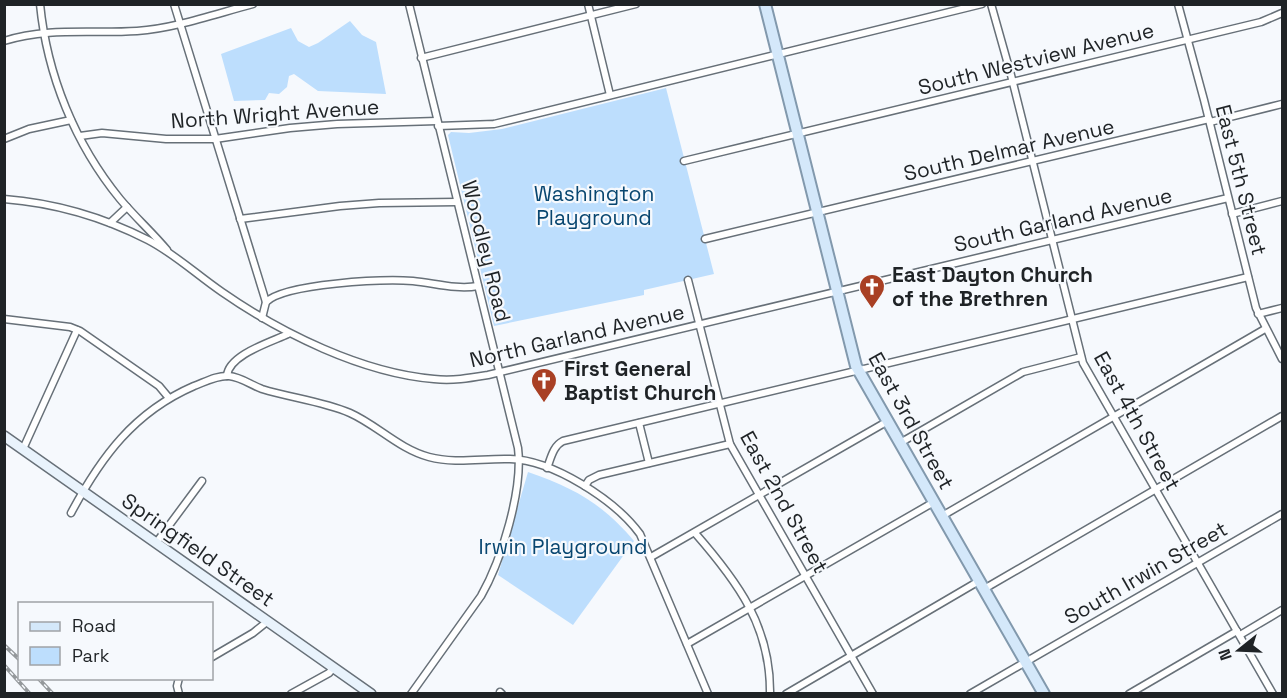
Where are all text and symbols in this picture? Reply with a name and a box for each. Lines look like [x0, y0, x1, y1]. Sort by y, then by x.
street label: South Westview Avenue [915, 16, 1157, 101]
street label: North Wright Avenue [170, 93, 380, 134]
street label: East 5th Street [1210, 102, 1273, 258]
street label: South Delmar Avenue [901, 112, 1117, 187]
street label: Woodley Road [456, 177, 517, 324]
park label: Washington Playground [534, 180, 654, 231]
street label: South Garland Avenue [951, 181, 1175, 258]
place label: East Dayton Church of the Brethren [892, 261, 1093, 312]
church icon: East Dayton Church of the Brethren [857, 272, 887, 310]
street label: North Garland Avenue [467, 298, 687, 373]
street label: East 4th Street [1088, 346, 1187, 495]
street label: East 3rd Street [863, 347, 960, 494]
place label: First General Baptist Church [564, 355, 716, 406]
church icon: First General Baptist Church [529, 366, 559, 404]
street label: East 2nd Street [734, 426, 835, 578]
street label: Springfield Street [117, 487, 280, 612]
street label: South Irwin Street [1059, 515, 1232, 630]
park label: Irwin Playground [479, 533, 647, 560]
legend [18, 602, 213, 680]
text: Road [72, 614, 116, 637]
north arrow [1209, 620, 1269, 680]
text: Park [72, 644, 110, 667]
text: N [1214, 646, 1237, 663]

